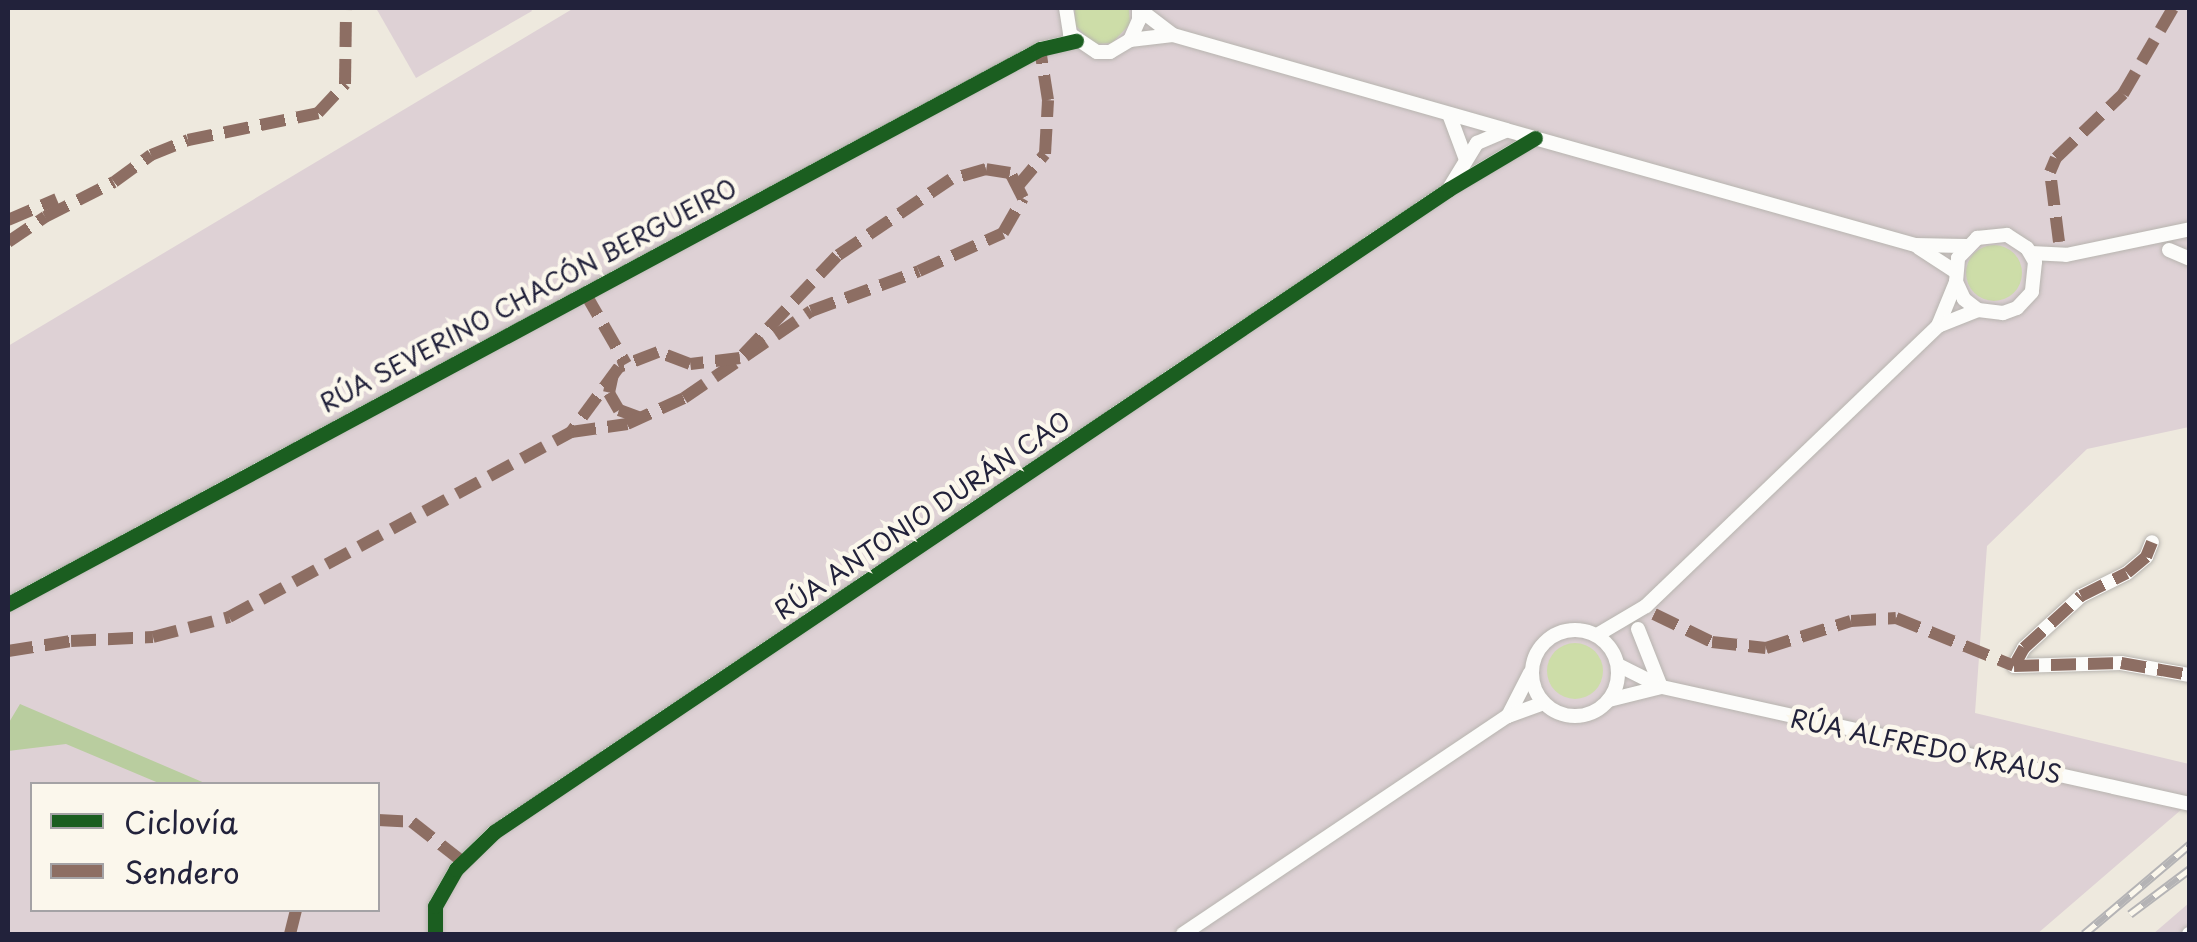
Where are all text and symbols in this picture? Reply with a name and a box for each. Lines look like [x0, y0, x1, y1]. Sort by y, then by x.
street label: RÚA SEVERINO CHACÓN BERGUEIRO [312, 171, 744, 419]
street label: RÚA ANTONIO DURÁN CAO [766, 403, 1078, 627]
street label: RÚA ALFREDO KRAUS [1787, 702, 2065, 790]
legend [30, 782, 380, 912]
text: Ciclovía [124, 799, 238, 844]
text: Sendero [124, 849, 240, 894]

